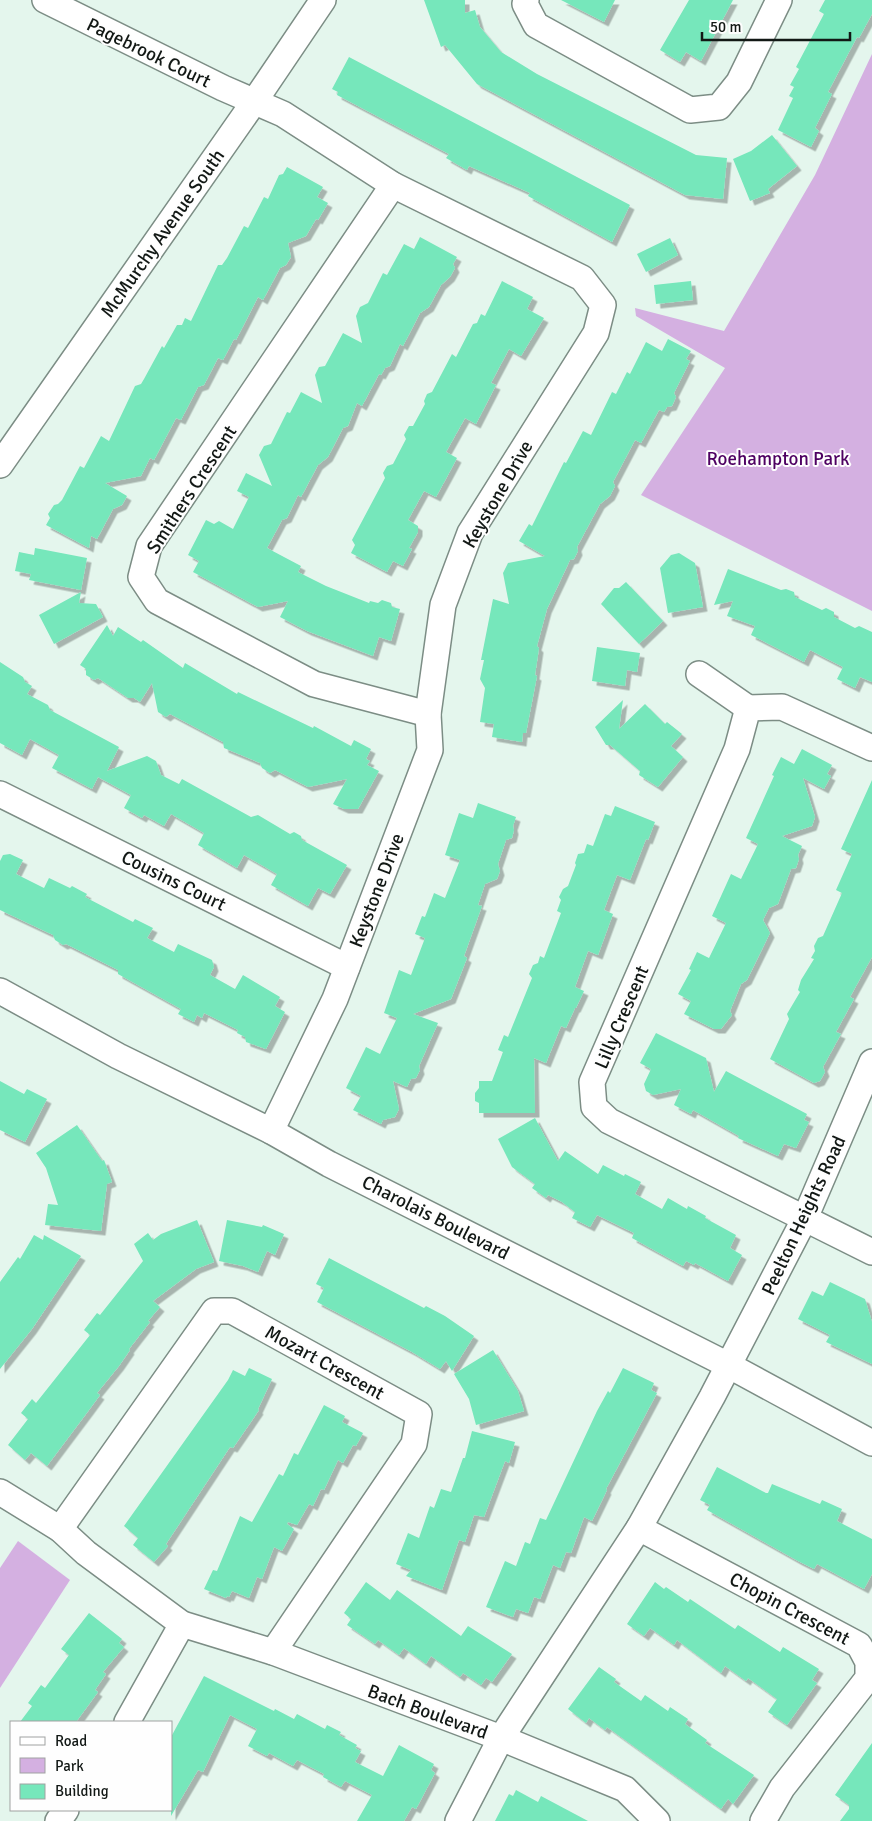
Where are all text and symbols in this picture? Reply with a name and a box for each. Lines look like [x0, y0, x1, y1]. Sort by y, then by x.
scale bar [702, 10, 850, 42]
street label: Pagebrook Court [83, 12, 215, 93]
text: 50 m [710, 18, 741, 36]
street label: McMurchy Avenue South [96, 145, 230, 322]
street label: Smithers Crescent [141, 421, 242, 558]
street label: Keystone Drive [457, 436, 538, 553]
park label: Roehampton Park [706, 447, 850, 471]
street label: Keystone Drive [344, 830, 410, 951]
street label: Cousins Court [117, 845, 230, 917]
street label: Lilly Crescent [589, 962, 655, 1073]
street label: Peelton Heights Road [756, 1132, 851, 1299]
street label: Charolais Boulevard [358, 1170, 513, 1265]
street label: Mozart Crescent [261, 1320, 389, 1406]
street label: Chopin Crescent [725, 1567, 854, 1651]
street label: Bach Boulevard [364, 1679, 491, 1745]
legend [10, 1721, 172, 1811]
text: Road [55, 1732, 87, 1750]
text: Park [55, 1757, 84, 1775]
text: Building [55, 1782, 109, 1800]

